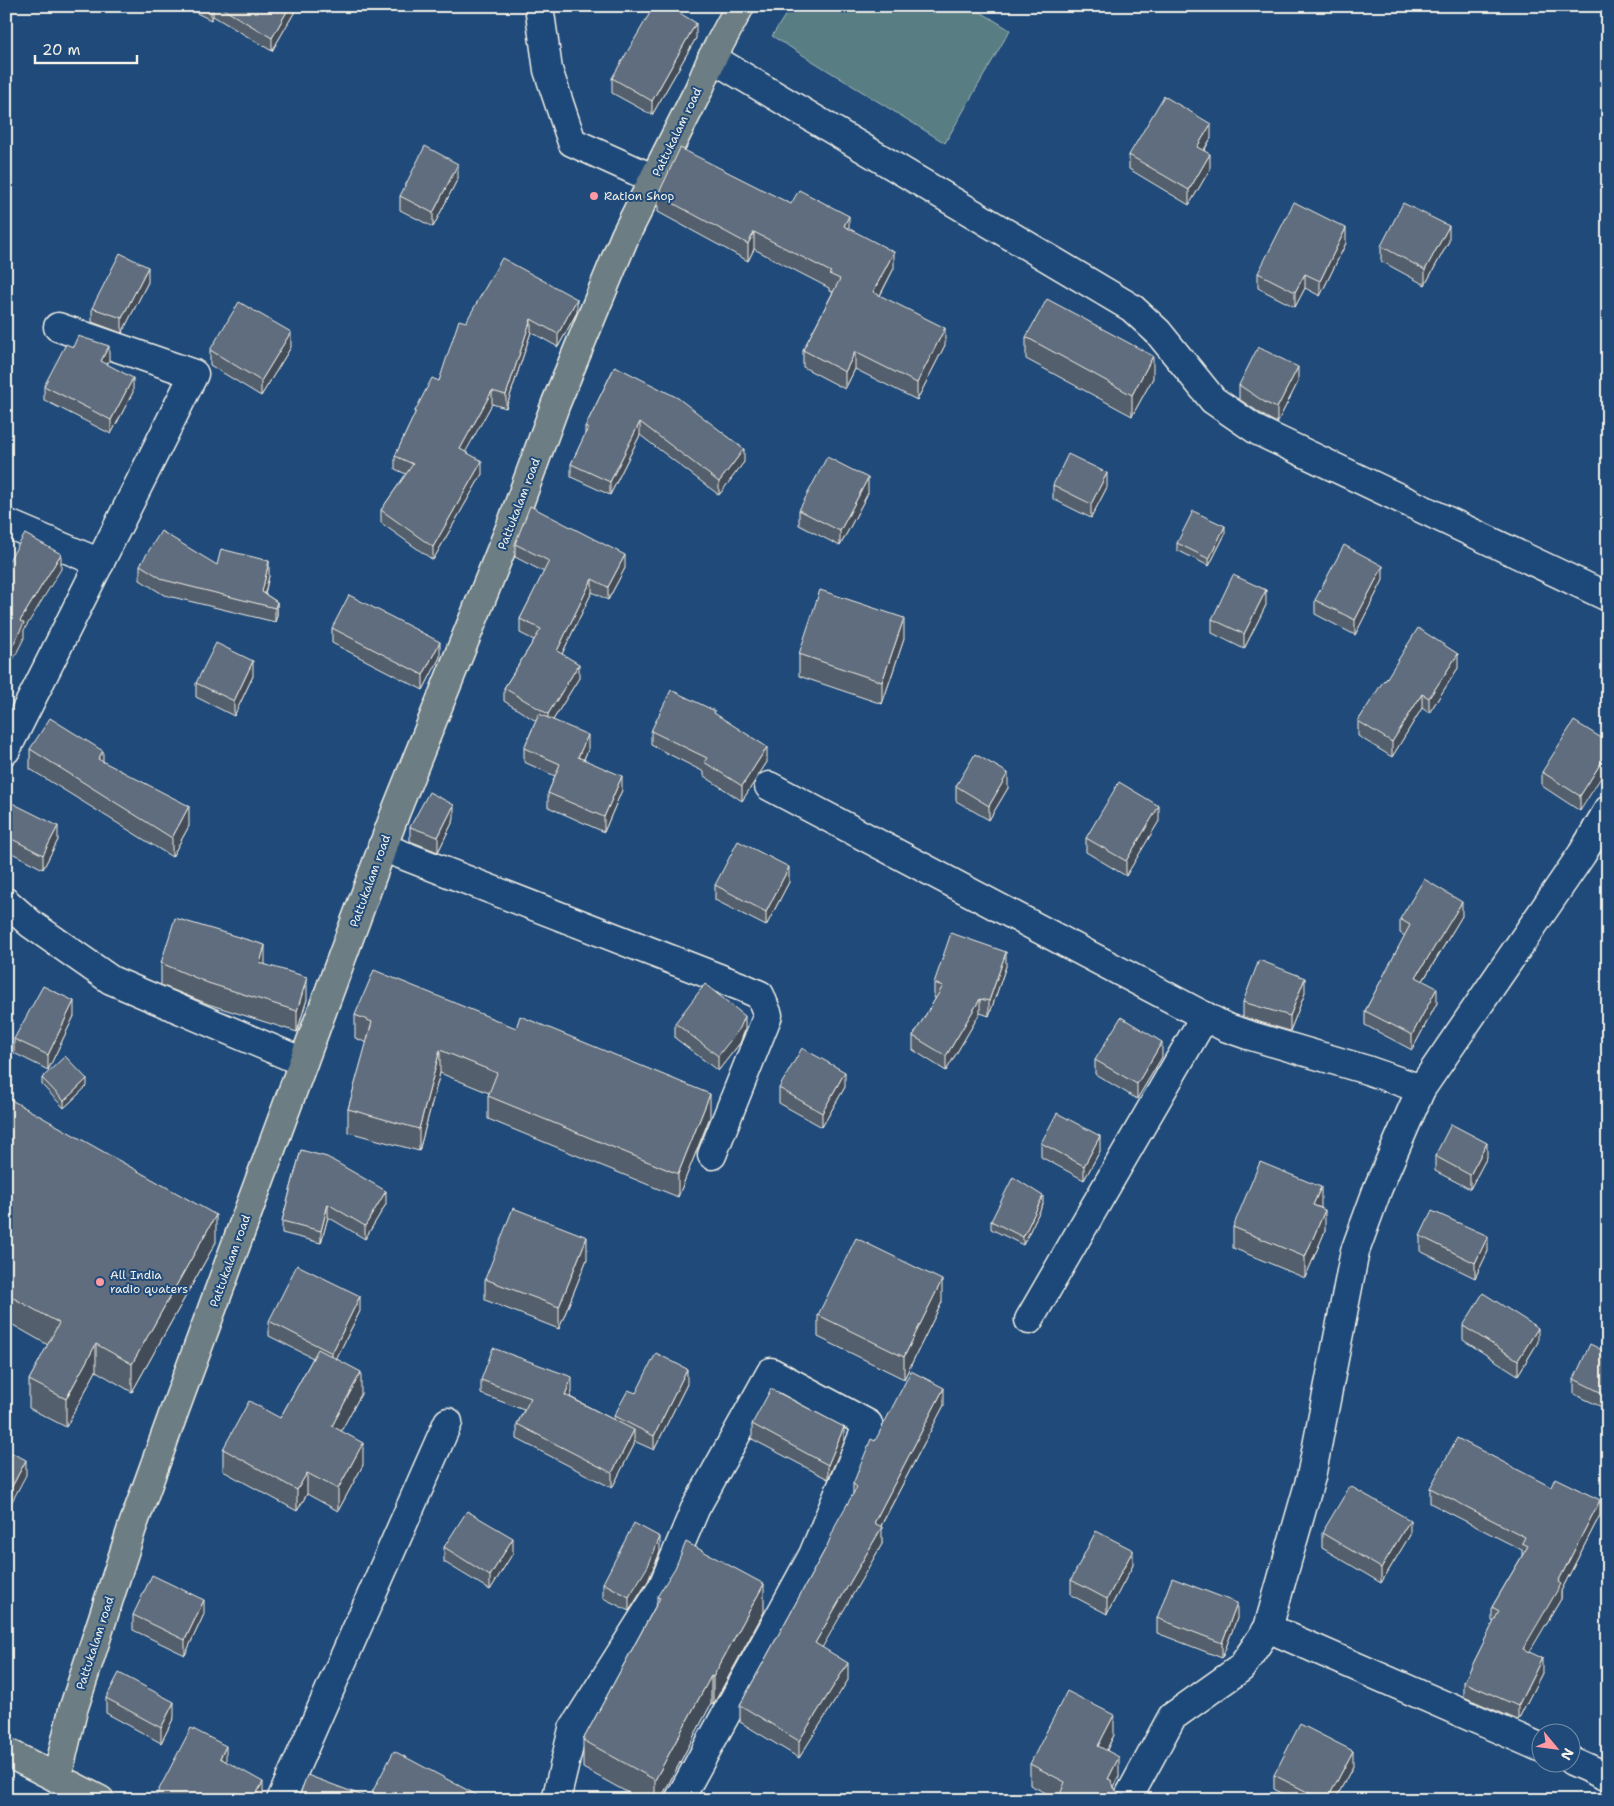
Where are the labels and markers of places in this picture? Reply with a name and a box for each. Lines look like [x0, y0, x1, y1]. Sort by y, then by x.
place label: Ration Shop [604, 188, 674, 204]
marker: Ration Shop [588, 190, 600, 202]
place label: All India radio quaters [110, 1267, 188, 1297]
marker: All India radio quaters [94, 1276, 106, 1288]

